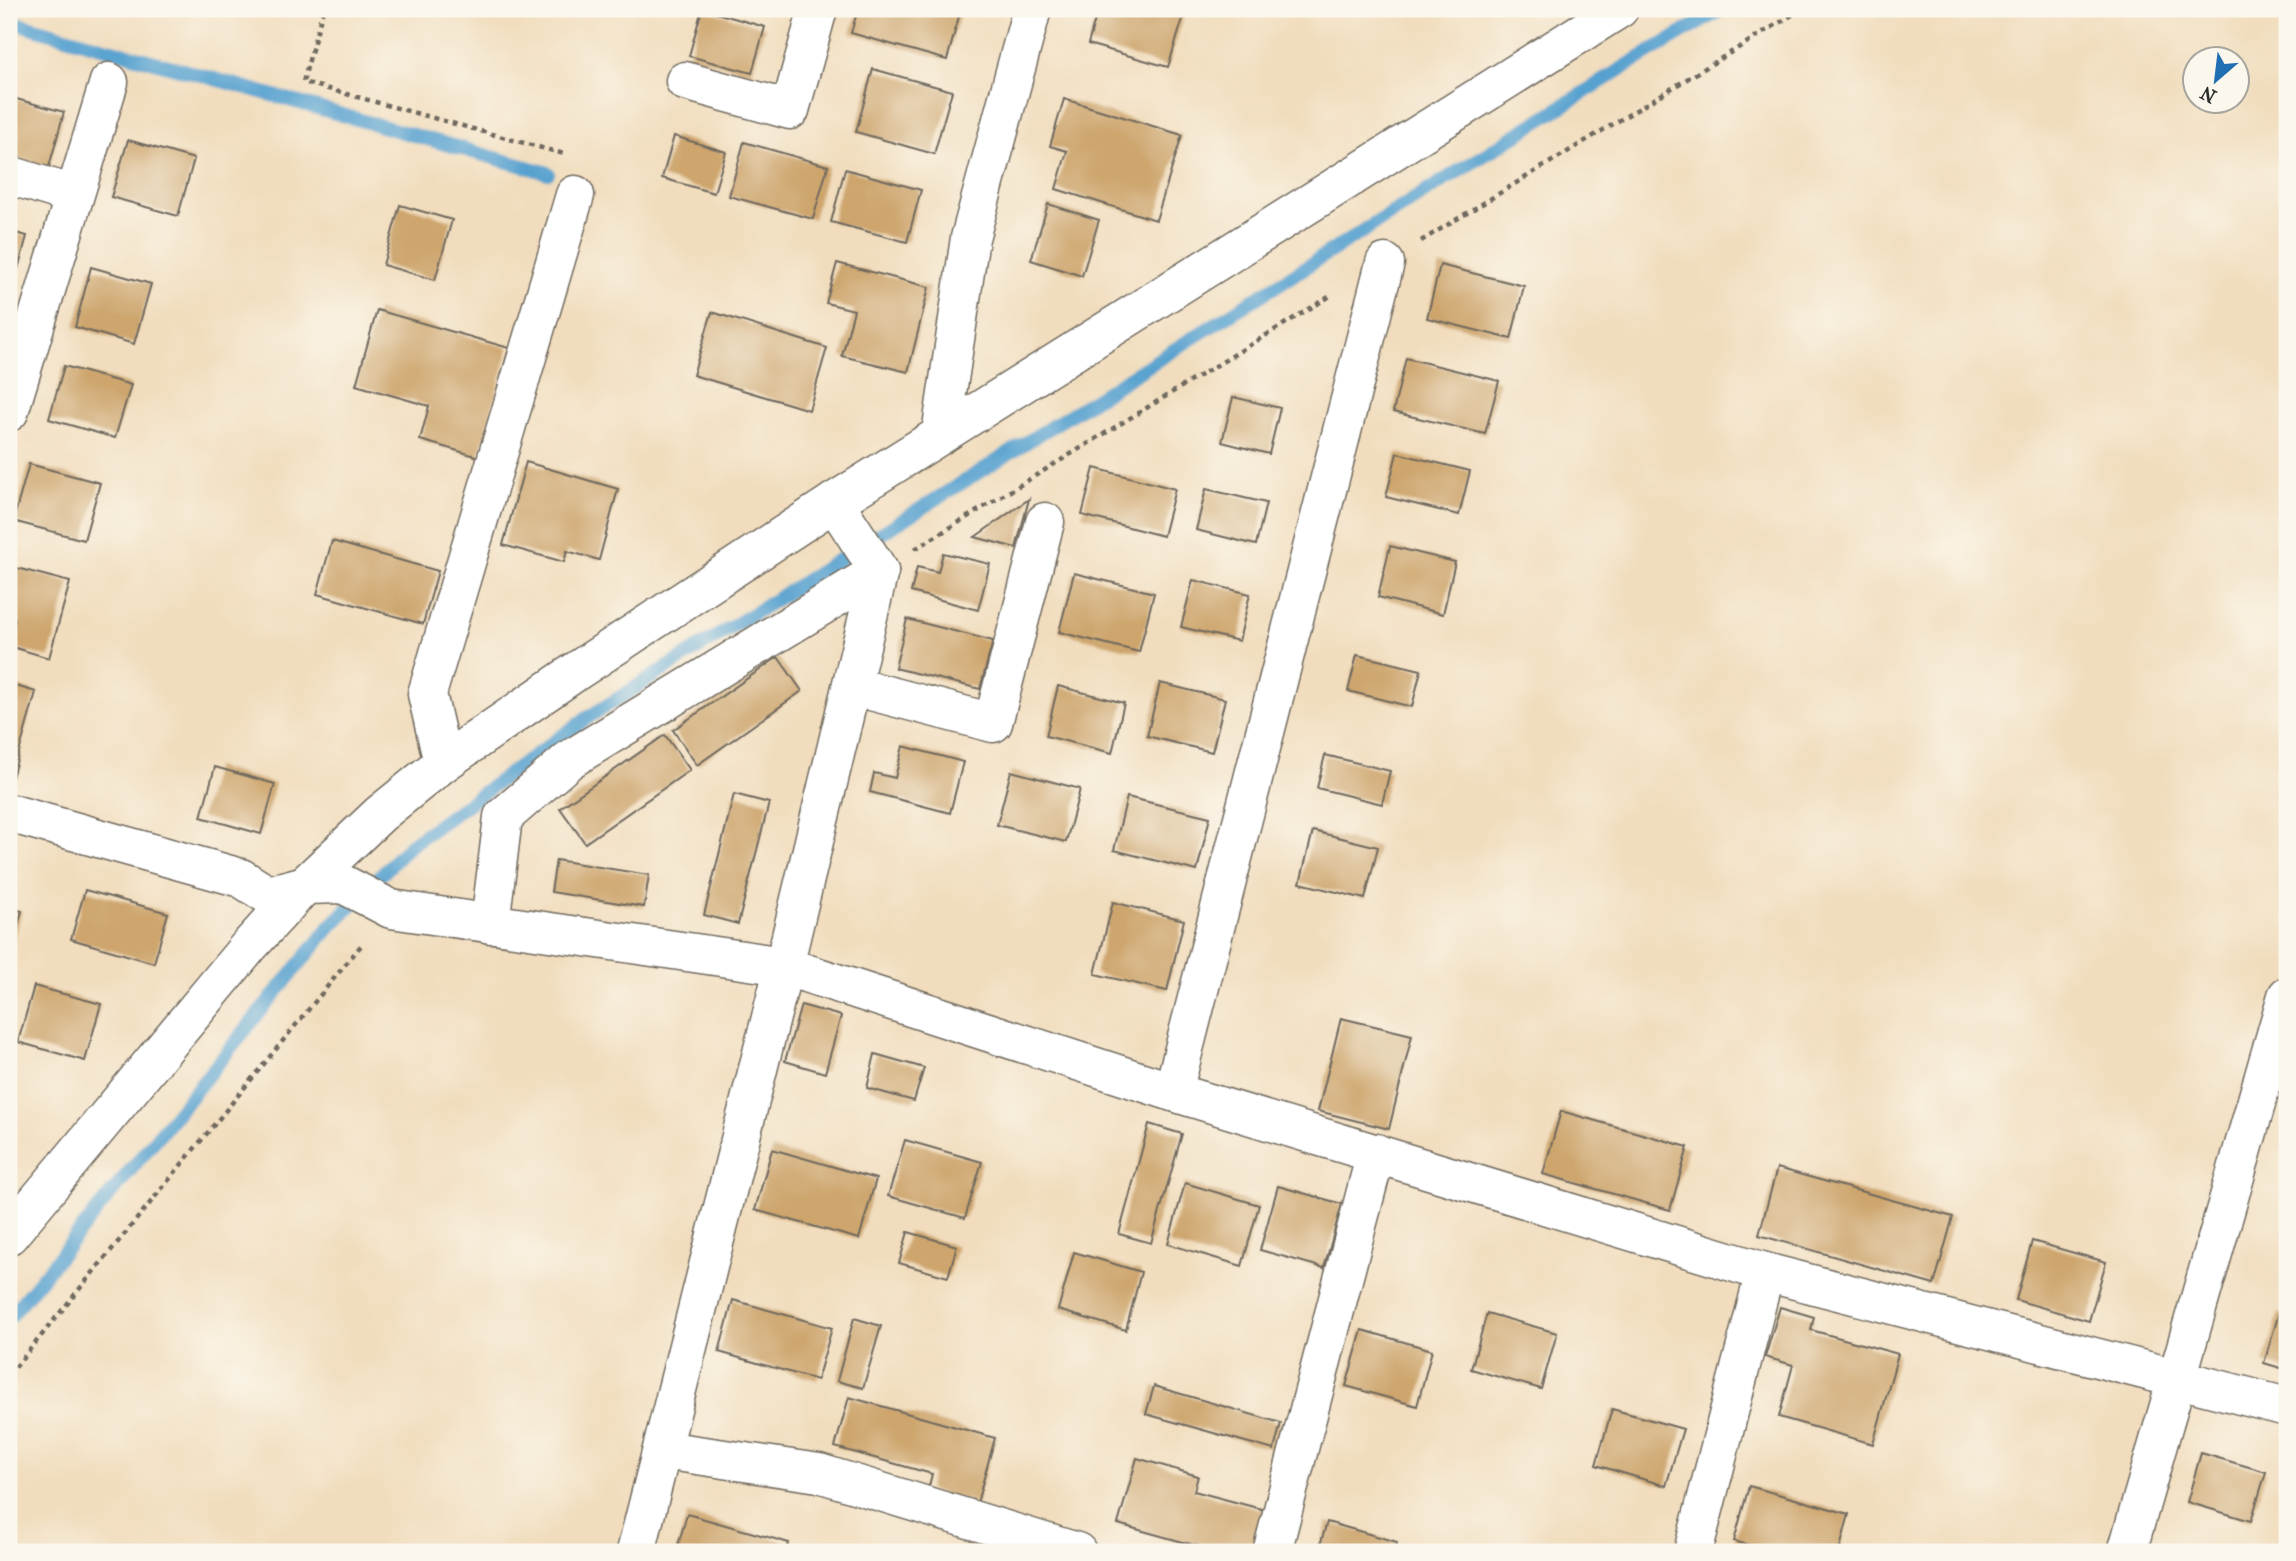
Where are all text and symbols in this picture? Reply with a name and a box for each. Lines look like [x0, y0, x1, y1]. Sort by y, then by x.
north arrow [2180, 46, 2250, 116]
text: N [2196, 81, 2220, 107]

